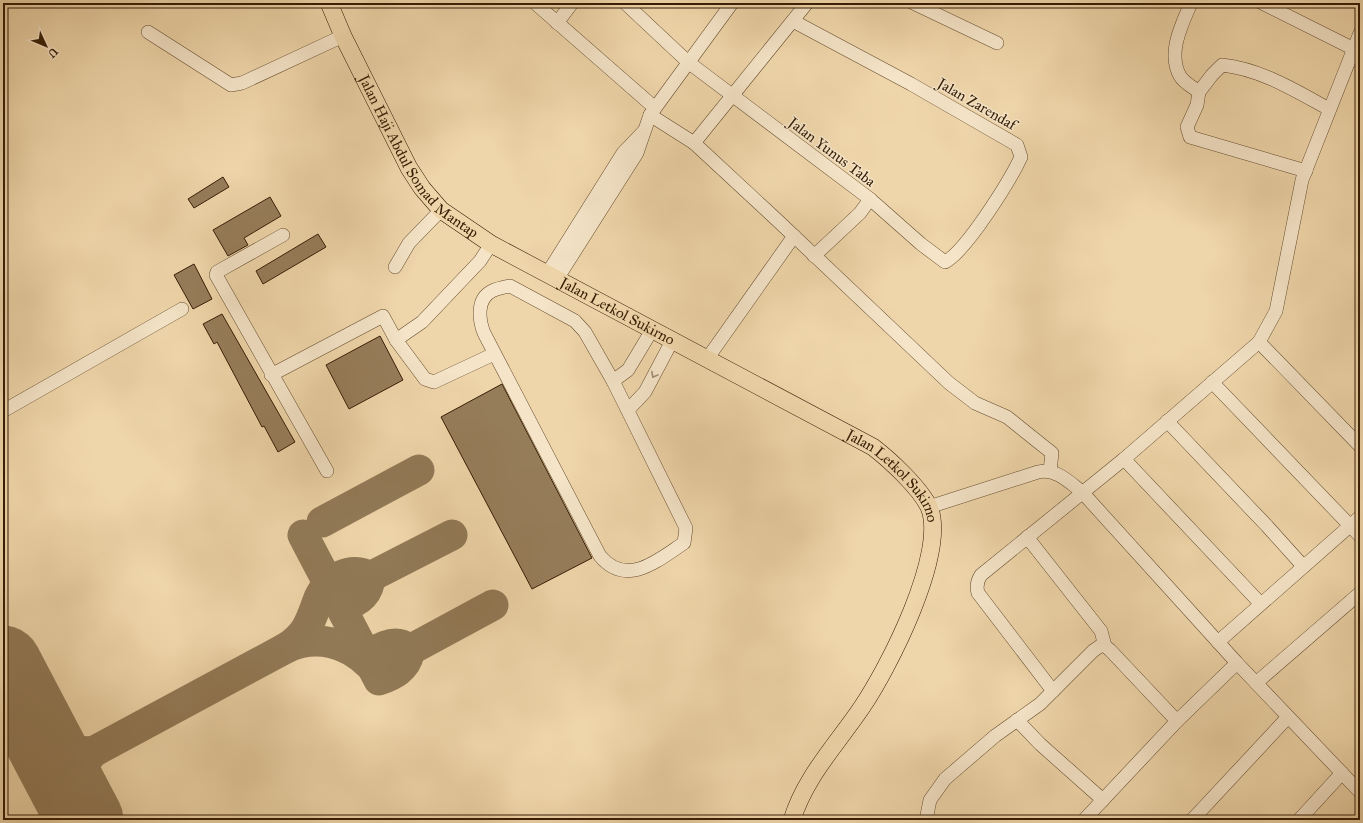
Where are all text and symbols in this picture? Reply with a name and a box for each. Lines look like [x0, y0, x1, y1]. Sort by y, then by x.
north arrow [26, 26, 66, 66]
text: U [45, 45, 61, 60]
street label: Jalan Haji Abdul Somad Mantap [353, 70, 482, 242]
street label: Jalan Zarendaf [932, 73, 1022, 136]
street label: Jalan Yunus Taba [783, 112, 880, 192]
street label: Jalan Letkol Sukirno [555, 272, 678, 349]
one-way arrow [651, 371, 659, 378]
street label: Jalan Letkol Sukirno [841, 424, 941, 524]

